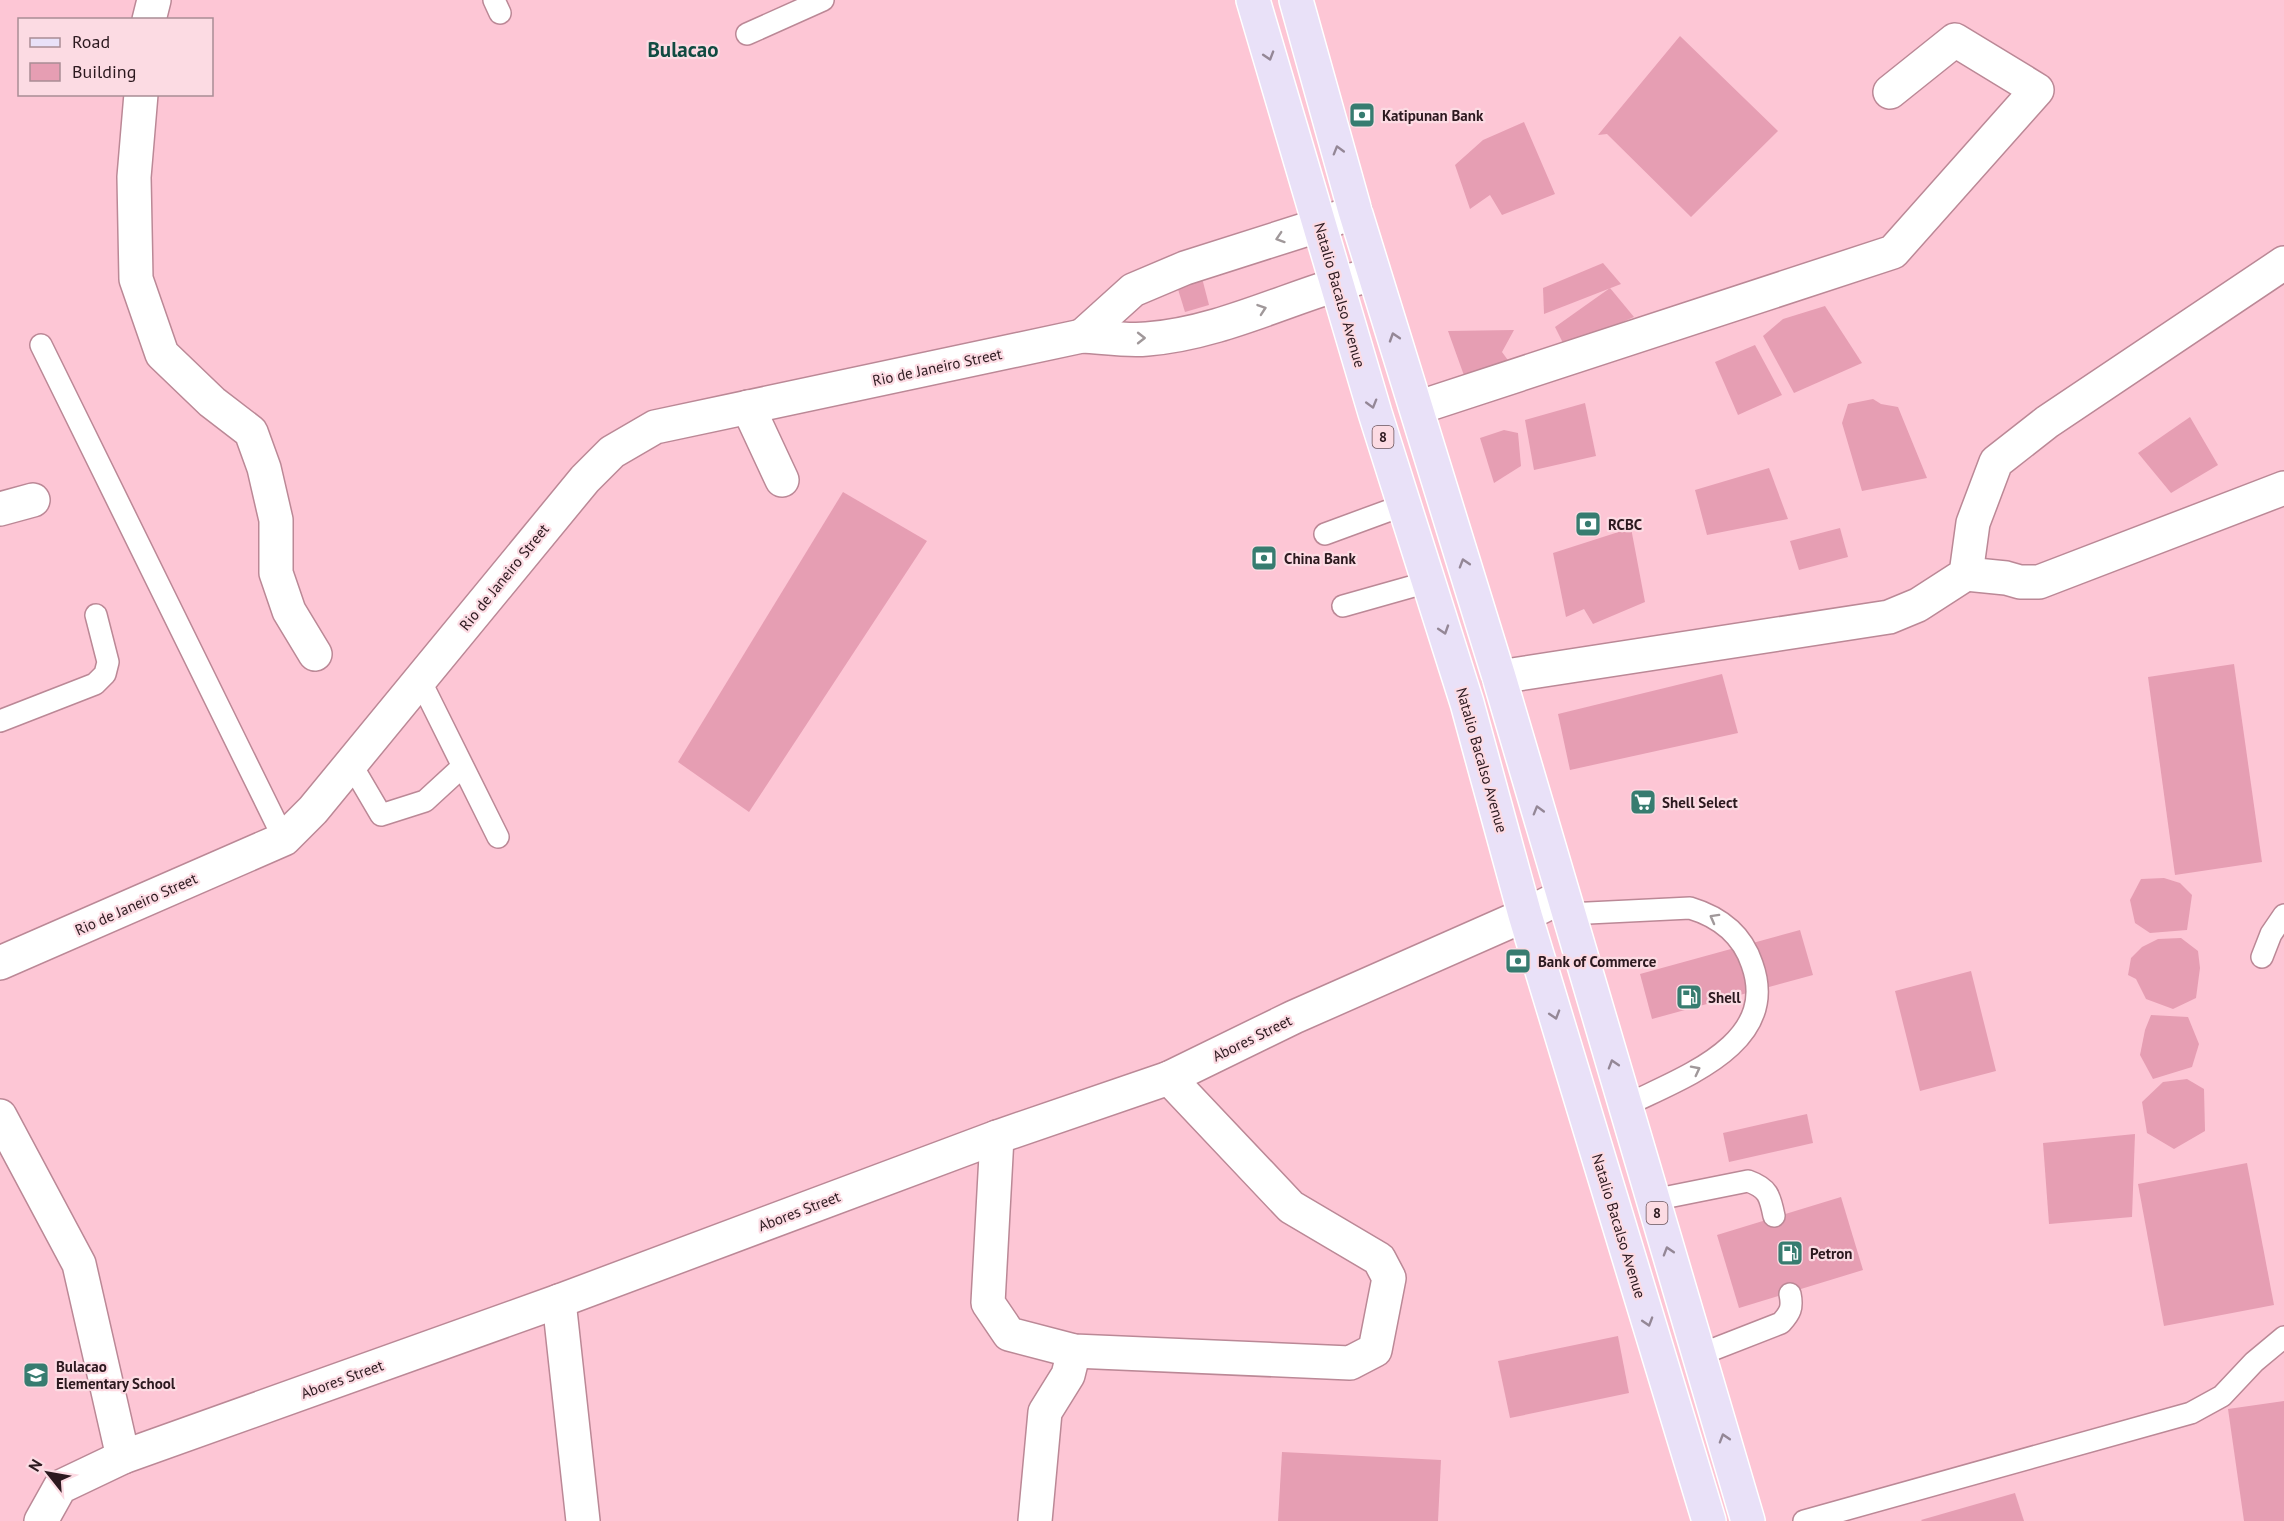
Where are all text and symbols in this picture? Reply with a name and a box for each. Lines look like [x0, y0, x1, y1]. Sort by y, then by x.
legend [18, 18, 213, 96]
text: Road [72, 30, 110, 53]
district label: Bulacao [647, 36, 719, 63]
one-way arrow [1262, 50, 1274, 61]
text: Building [72, 60, 136, 83]
bank icon: Katipunan Bank [1347, 100, 1377, 130]
place label: Katipunan Bank [1382, 106, 1484, 125]
one-way arrow [1332, 145, 1345, 155]
street label: Natalio Bacalso Avenue [1310, 220, 1370, 370]
one-way arrow [1275, 231, 1286, 243]
one-way arrow [1256, 304, 1267, 317]
one-way arrow [1136, 332, 1145, 344]
one-way arrow [1389, 332, 1401, 343]
street label: Rio de Janeiro Street [871, 344, 1003, 390]
one-way arrow [1365, 398, 1377, 409]
road number: 8 [1372, 426, 1394, 448]
bank icon: RCBC [1573, 509, 1603, 539]
place label: RCBC [1608, 515, 1643, 534]
street label: Rio de Janeiro Street [455, 520, 553, 634]
bank icon: China Bank [1249, 543, 1279, 573]
place label: China Bank [1284, 549, 1356, 568]
one-way arrow [1459, 558, 1471, 569]
one-way arrow [1436, 624, 1449, 635]
street label: Natalio Bacalso Avenue [1452, 685, 1512, 835]
supermarket icon: Shell Select [1628, 787, 1658, 817]
place label: Shell Select [1662, 793, 1738, 812]
one-way arrow [1532, 805, 1545, 815]
street label: Rio de Janeiro Street [72, 869, 200, 939]
one-way arrow [1710, 914, 1720, 925]
bank icon: Bank of Commerce [1503, 946, 1533, 976]
place label: Bank of Commerce [1538, 952, 1657, 971]
fuel station icon: Shell [1674, 982, 1704, 1012]
place label: Shell [1708, 988, 1741, 1007]
one-way arrow [1548, 1009, 1560, 1020]
street label: Abores Street [1209, 1011, 1295, 1065]
one-way arrow [1608, 1059, 1620, 1070]
one-way arrow [1690, 1066, 1701, 1077]
street label: Natalio Bacalso Avenue [1588, 1151, 1650, 1301]
street label: Abores Street [755, 1187, 843, 1235]
road number: 8 [1646, 1202, 1668, 1224]
fuel station icon: Petron [1775, 1238, 1805, 1268]
place label: Petron [1810, 1244, 1852, 1263]
one-way arrow [1663, 1246, 1675, 1257]
one-way arrow [1641, 1316, 1653, 1327]
street label: Abores Street [298, 1355, 386, 1403]
place label: Bulacao Elementary School [56, 1357, 176, 1393]
school or university icon: Bulacao Elementary School [21, 1360, 51, 1390]
one-way arrow [1719, 1433, 1731, 1444]
north arrow [18, 1443, 78, 1503]
text: N [24, 1456, 46, 1475]

